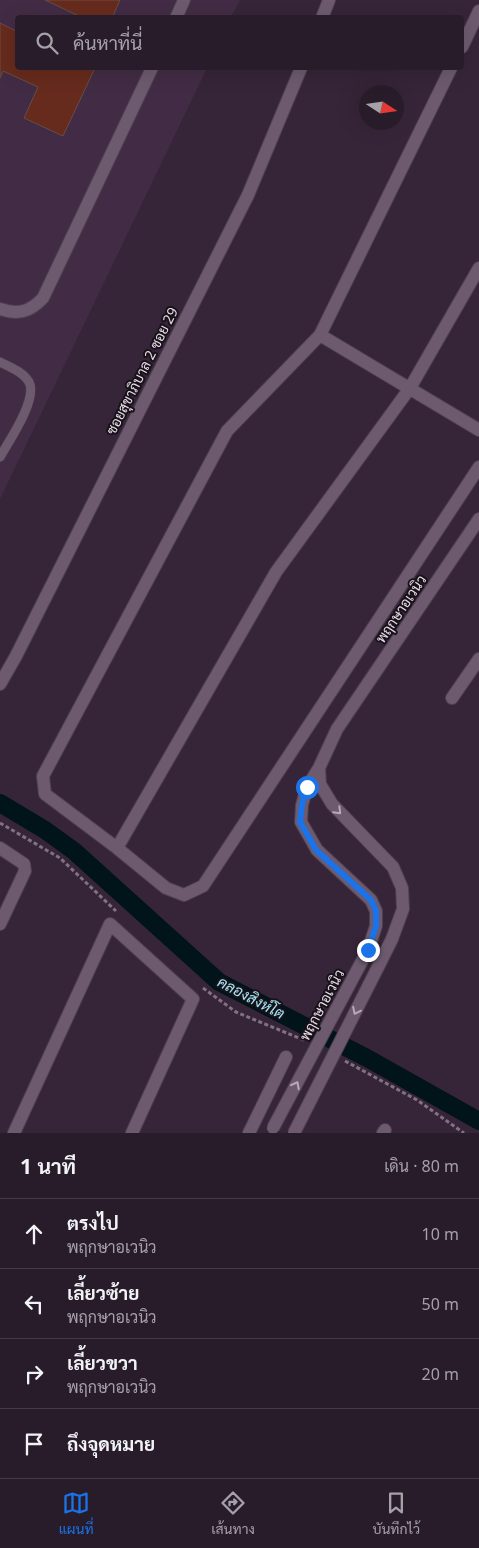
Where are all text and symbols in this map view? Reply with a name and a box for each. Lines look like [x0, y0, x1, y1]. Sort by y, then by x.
search box [15, 15, 464, 70]
icon: search [33, 29, 61, 57]
text: ค้นหาที่นี่ [73, 30, 142, 56]
north arrow [359, 85, 404, 130]
street label: ซอยสุขาภิบาล 2 ซอย 29 [101, 304, 183, 438]
street label: พฤกษาอเวนิว [371, 571, 430, 647]
route start [296, 776, 319, 799]
one-way arrow [332, 805, 341, 814]
route end [357, 939, 380, 962]
street label: พฤกษาอเวนิว [295, 966, 348, 1044]
water label: คลองสิงห์โต [214, 971, 288, 1023]
one-way arrow [352, 1006, 362, 1015]
one-way arrow [290, 1081, 300, 1090]
text: 1 นาที [20, 1152, 76, 1180]
text: เดิน · 80 m [384, 1155, 459, 1177]
text: ตรงไป [67, 1210, 119, 1236]
icon: ahead [20, 1220, 48, 1248]
text: 10 m [422, 1223, 459, 1245]
text: พฤกษาอเวนิว [67, 1236, 157, 1258]
text: เลี้ยวซ้าย [67, 1280, 139, 1306]
icon: left [20, 1290, 48, 1318]
text: 50 m [422, 1293, 459, 1315]
text: พฤกษาอเวนิว [67, 1306, 157, 1328]
text: เลี้ยวขวา [67, 1350, 138, 1376]
icon: right [20, 1360, 48, 1388]
text: 20 m [422, 1363, 459, 1385]
text: พฤกษาอเวนิว [67, 1376, 157, 1398]
icon: arrive [20, 1430, 48, 1458]
text: ถึงจุดหมาย [67, 1431, 155, 1457]
tab: แผนที่ [59, 1489, 94, 1538]
tab: เส้นทาง [211, 1489, 255, 1538]
tab: บันทึกไว้ [372, 1489, 420, 1538]

